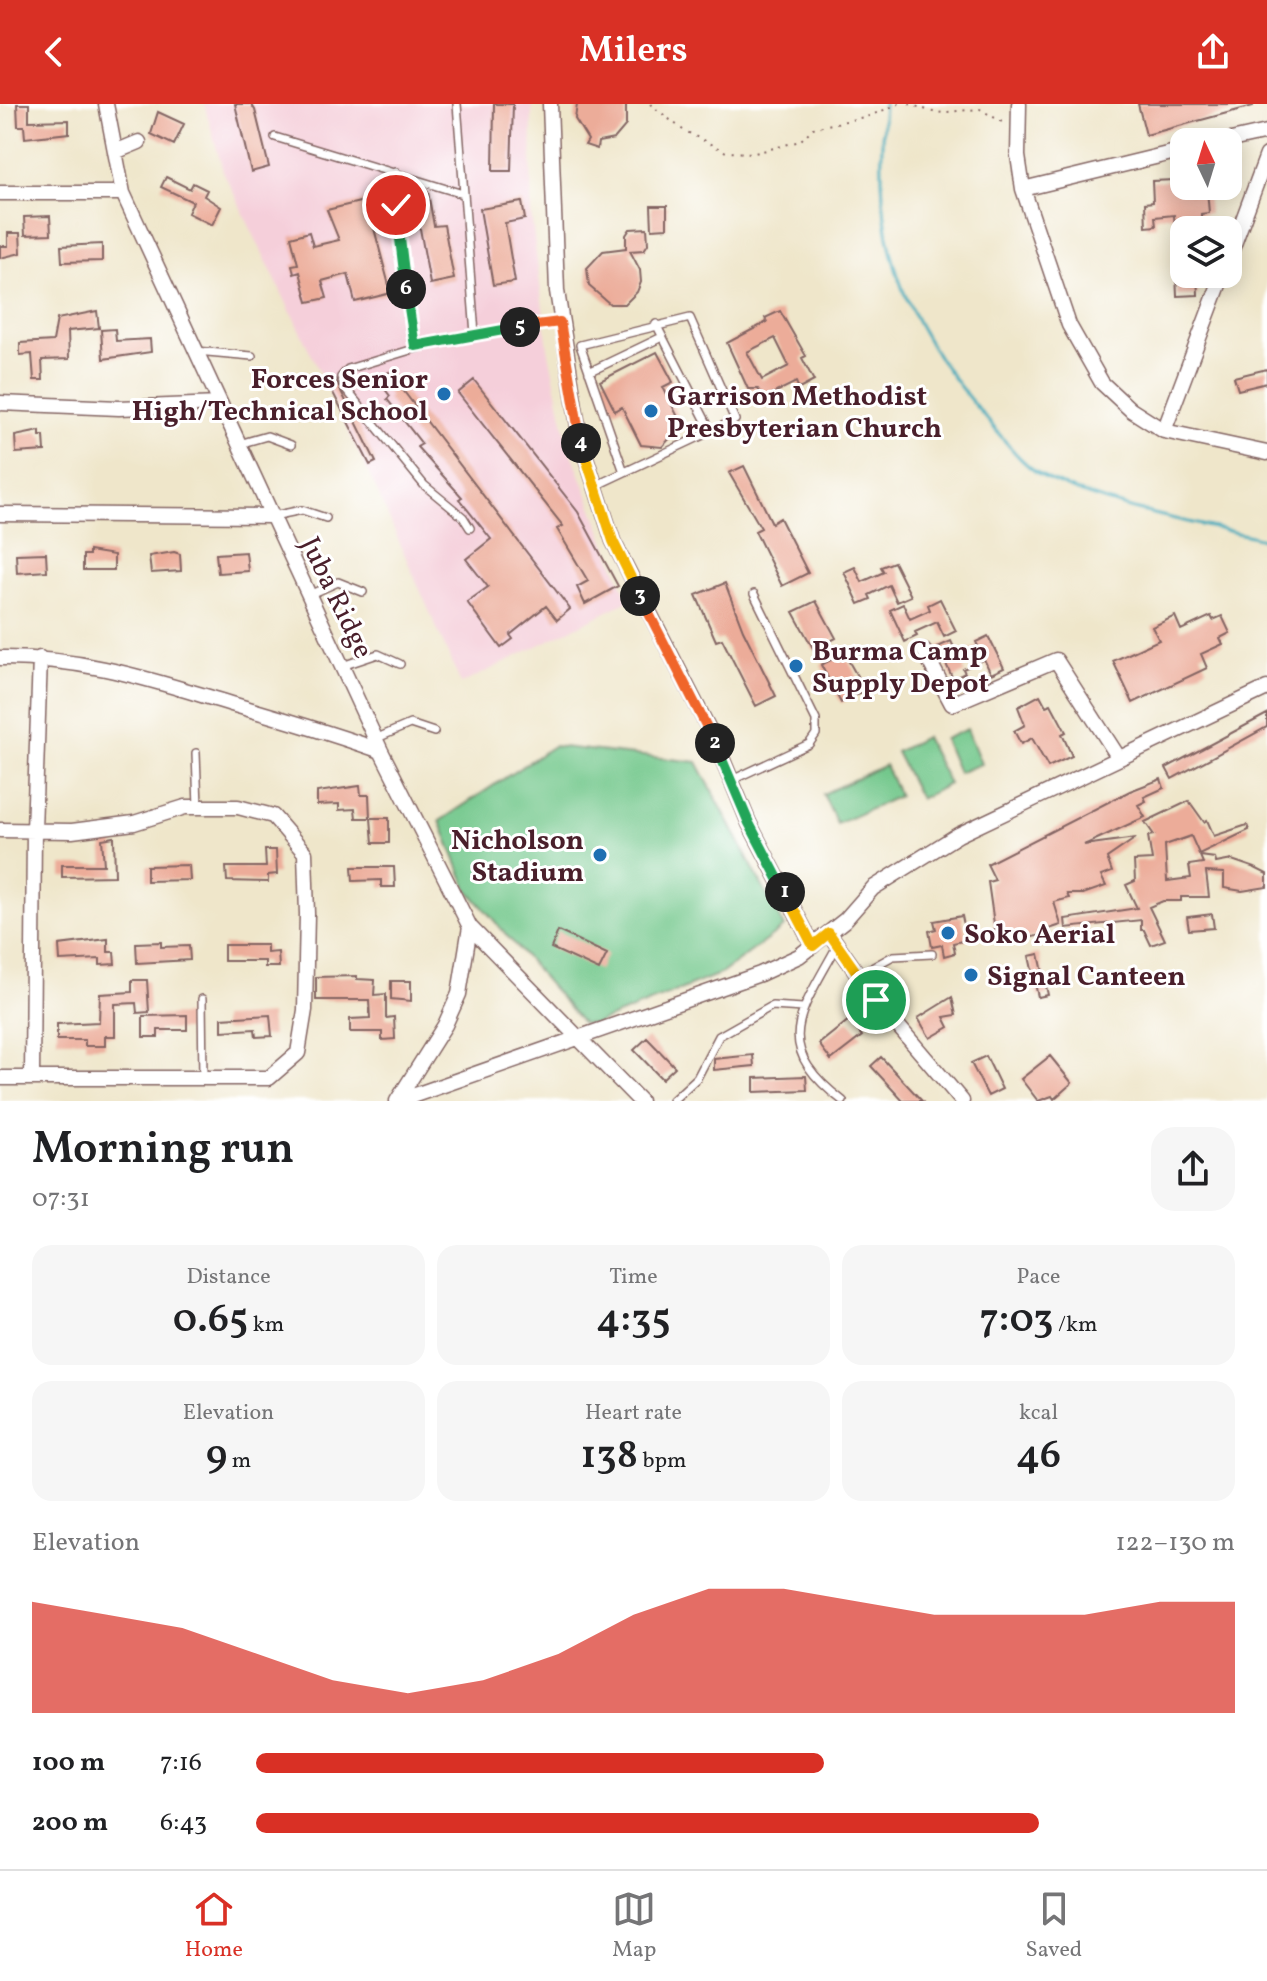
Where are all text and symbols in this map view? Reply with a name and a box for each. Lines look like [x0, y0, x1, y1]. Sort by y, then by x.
text: Milers [579, 27, 688, 77]
icon: back [32, 30, 76, 74]
icon: share [1191, 30, 1235, 74]
north arrow [1170, 128, 1242, 200]
map controls [1170, 128, 1242, 288]
pin [362, 171, 430, 239]
icon: check [374, 183, 418, 227]
button: layers [1170, 216, 1242, 288]
pin: 6 [386, 269, 426, 309]
text: 6 [400, 273, 412, 304]
pin: 5 [500, 307, 540, 347]
text: 5 [515, 311, 525, 342]
place label: Forces Senior High/Technical School [132, 361, 428, 432]
place label: Garrison Methodist Presbyterian Church [667, 378, 942, 449]
marker: Forces Senior High/Technical School [435, 385, 453, 403]
marker: Garrison Methodist Presbyterian Church [642, 402, 660, 420]
pin: 4 [561, 423, 601, 463]
text: 4 [574, 427, 588, 458]
street label: Juba Ridge [290, 531, 382, 665]
pin: 3 [620, 576, 660, 616]
text: 3 [634, 580, 646, 611]
place label: Burma Camp Supply Depot [812, 633, 989, 704]
marker: Burma Camp Supply Depot [787, 657, 805, 675]
pin: 2 [695, 723, 735, 763]
text: 2 [709, 727, 721, 758]
place label: Nicholson Stadium [451, 822, 584, 893]
marker: Nicholson Stadium [591, 846, 609, 864]
pin: 1 [765, 872, 805, 912]
text: 1 [781, 876, 789, 907]
place label: Soko Aerial [964, 916, 1115, 955]
marker: Soko Aerial [939, 924, 957, 942]
place label: Signal Canteen [987, 958, 1186, 997]
pin [842, 966, 910, 1034]
marker: Signal Canteen [962, 966, 980, 984]
icon: arrive [854, 978, 898, 1022]
text: Morning run [32, 1120, 294, 1181]
button: share [1151, 1127, 1235, 1211]
text: 07:31 [32, 1181, 90, 1217]
text: Distance [186, 1262, 271, 1293]
text: Time [609, 1262, 658, 1293]
text: Pace [1016, 1262, 1061, 1293]
text: 0.65 [173, 1293, 248, 1349]
text: 4:35 [596, 1293, 671, 1349]
text: 7:03 [980, 1293, 1054, 1349]
text: km [248, 1310, 284, 1341]
text: /km [1054, 1310, 1097, 1341]
text: Elevation [183, 1398, 274, 1429]
text: Heart rate [585, 1398, 682, 1429]
text: kcal [1019, 1398, 1058, 1429]
text: 9 [206, 1429, 227, 1485]
text: 138 [580, 1429, 638, 1485]
text: 46 [1016, 1429, 1061, 1485]
text: m [227, 1446, 251, 1477]
text: bpm [638, 1446, 687, 1477]
text: Elevation [32, 1525, 140, 1561]
text: 122–130 m [1116, 1525, 1235, 1561]
text: 100 m [32, 1745, 105, 1781]
text: 7:16 [160, 1745, 202, 1781]
text: 200 m [32, 1805, 108, 1841]
text: 6:43 [160, 1805, 207, 1841]
tab: Home [185, 1887, 243, 1966]
tab: Map [612, 1887, 656, 1966]
tab: Saved [1026, 1887, 1082, 1966]

